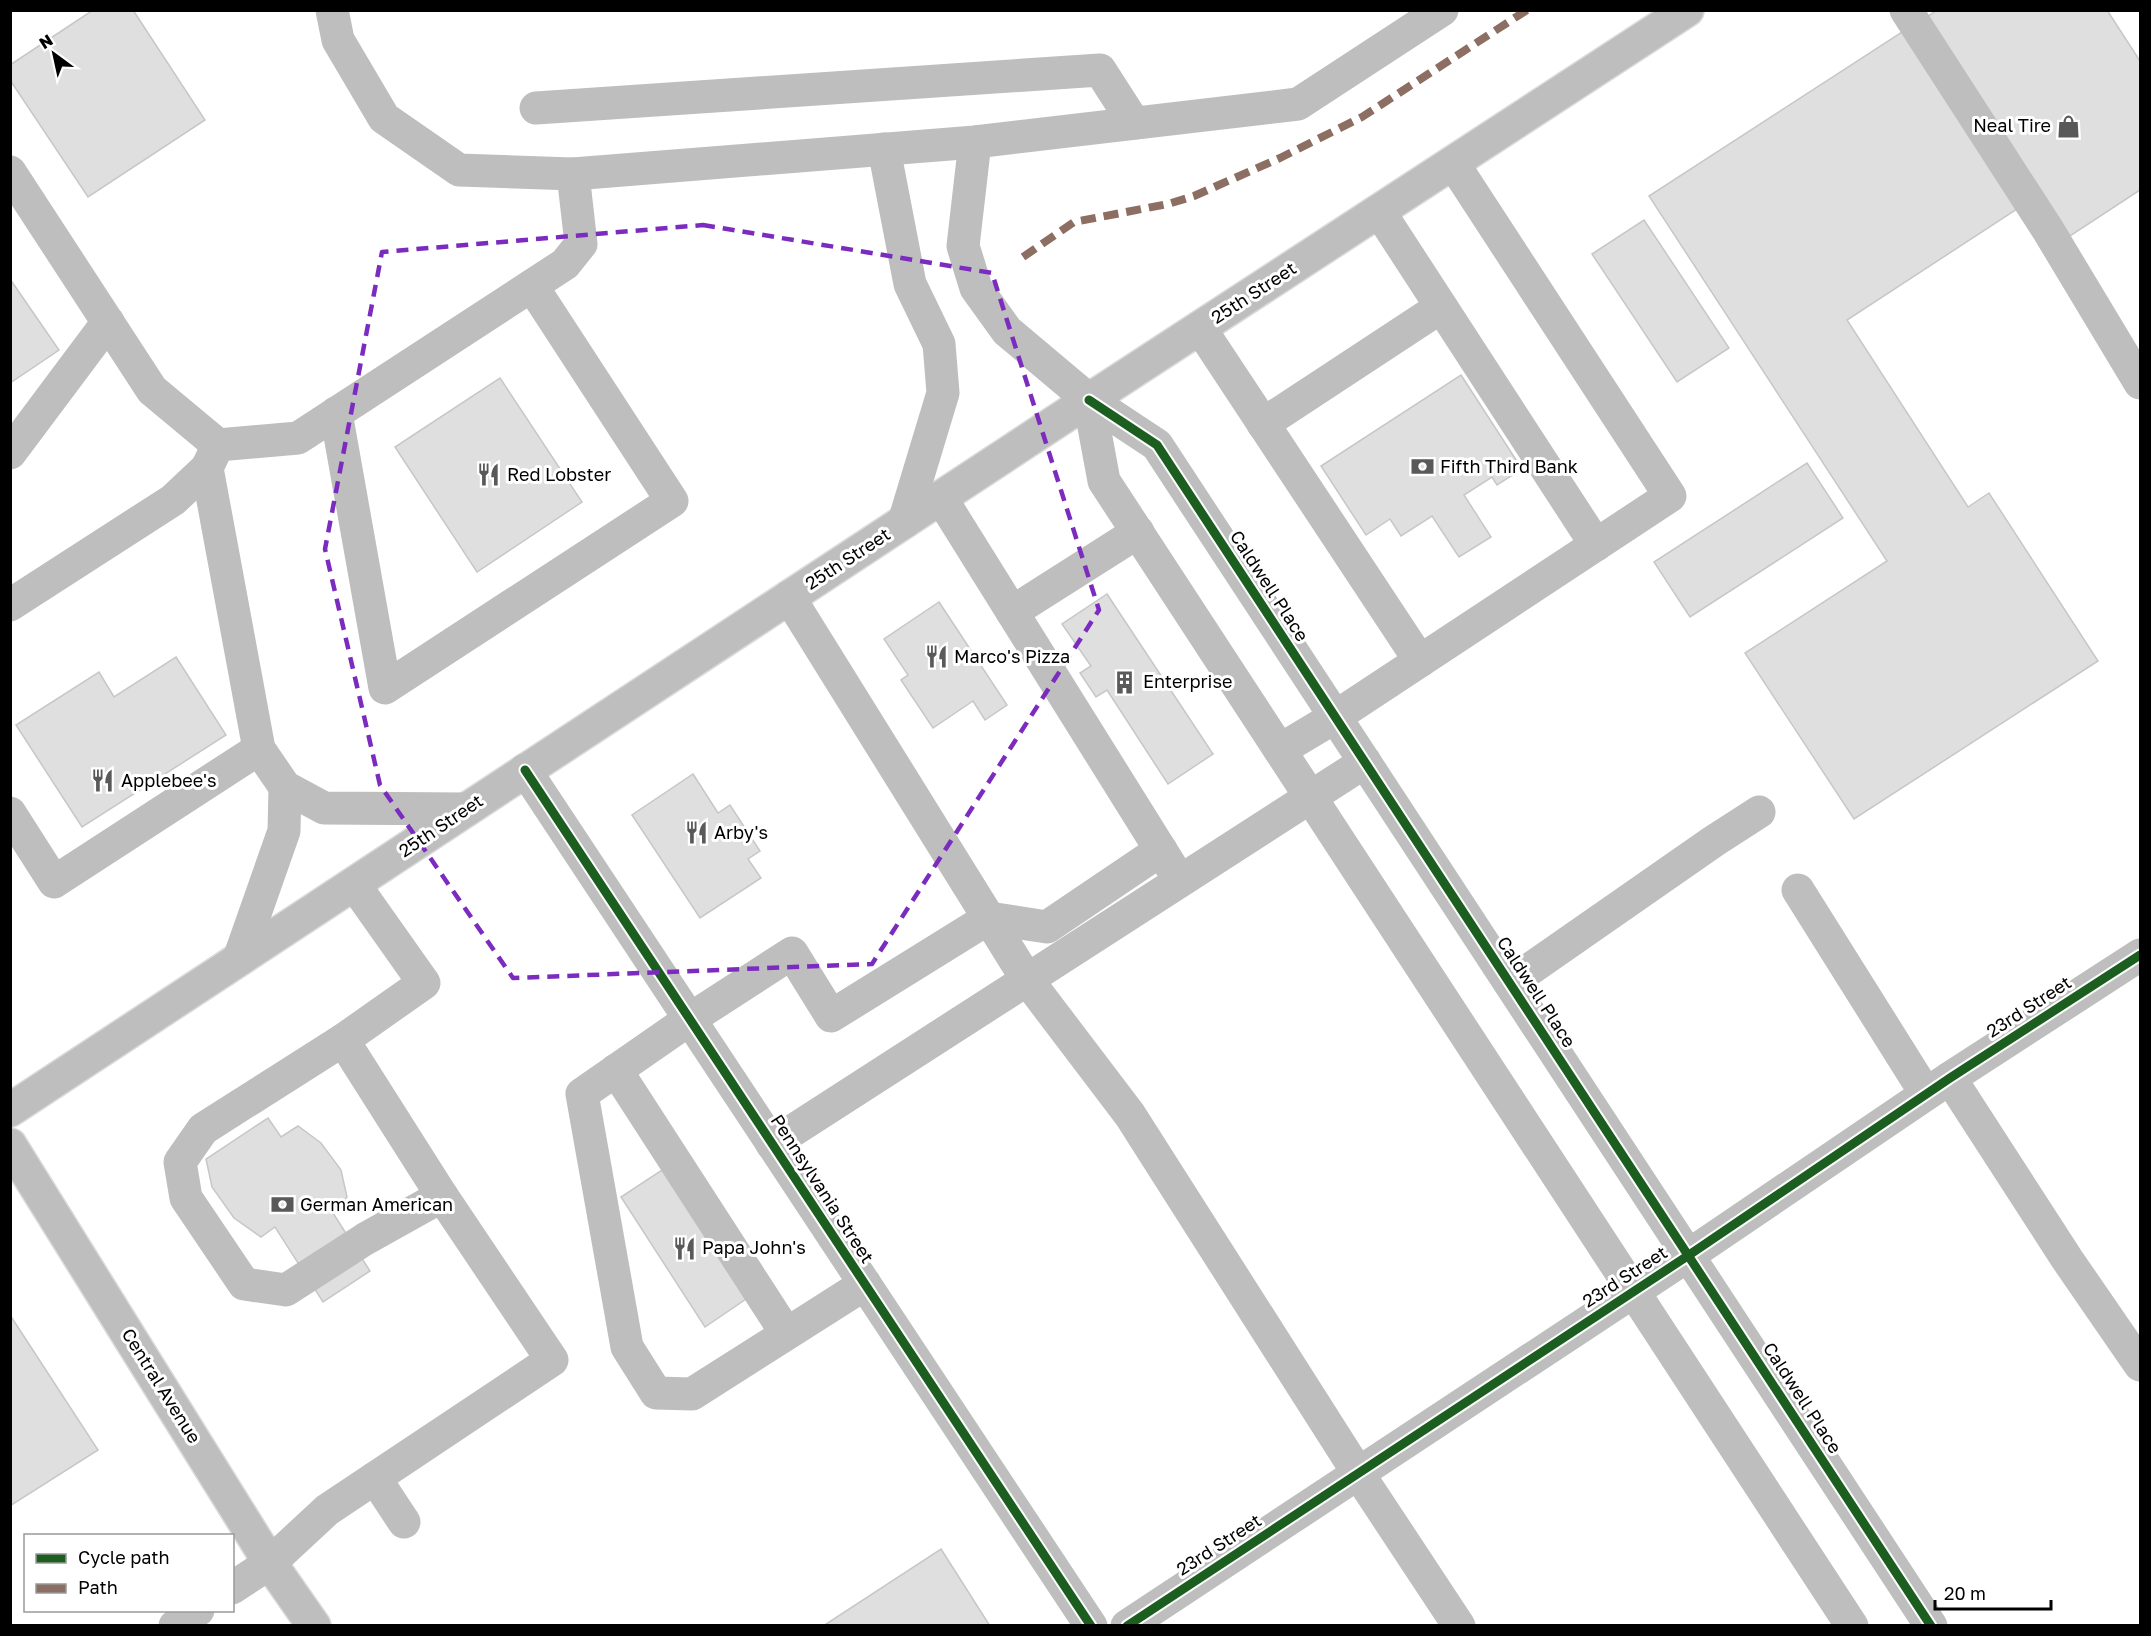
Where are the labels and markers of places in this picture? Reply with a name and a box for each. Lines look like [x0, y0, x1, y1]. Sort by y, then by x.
shop icon: Neal Tire [2056, 113, 2082, 139]
place label: Neal Tire [1973, 114, 2051, 136]
bank icon: Fifth Third Bank [1409, 454, 1435, 480]
place label: Fifth Third Bank [1440, 455, 1578, 477]
restaurant icon: Red Lobster [476, 462, 502, 488]
place label: Red Lobster [507, 463, 611, 485]
restaurant icon: Marco's Pizza [923, 644, 949, 670]
place label: Marco's Pizza [954, 645, 1070, 667]
building icon: Enterprise [1112, 669, 1138, 695]
place label: Enterprise [1143, 670, 1232, 692]
restaurant icon: Applebee's [90, 768, 116, 794]
place label: Applebee's [121, 769, 217, 791]
restaurant icon: Arby's [683, 820, 709, 846]
place label: Arby's [714, 821, 768, 843]
bank icon: German American [269, 1192, 295, 1218]
place label: German American [300, 1193, 453, 1215]
restaurant icon: Papa John's [671, 1235, 697, 1261]
place label: Papa John's [702, 1236, 806, 1258]

